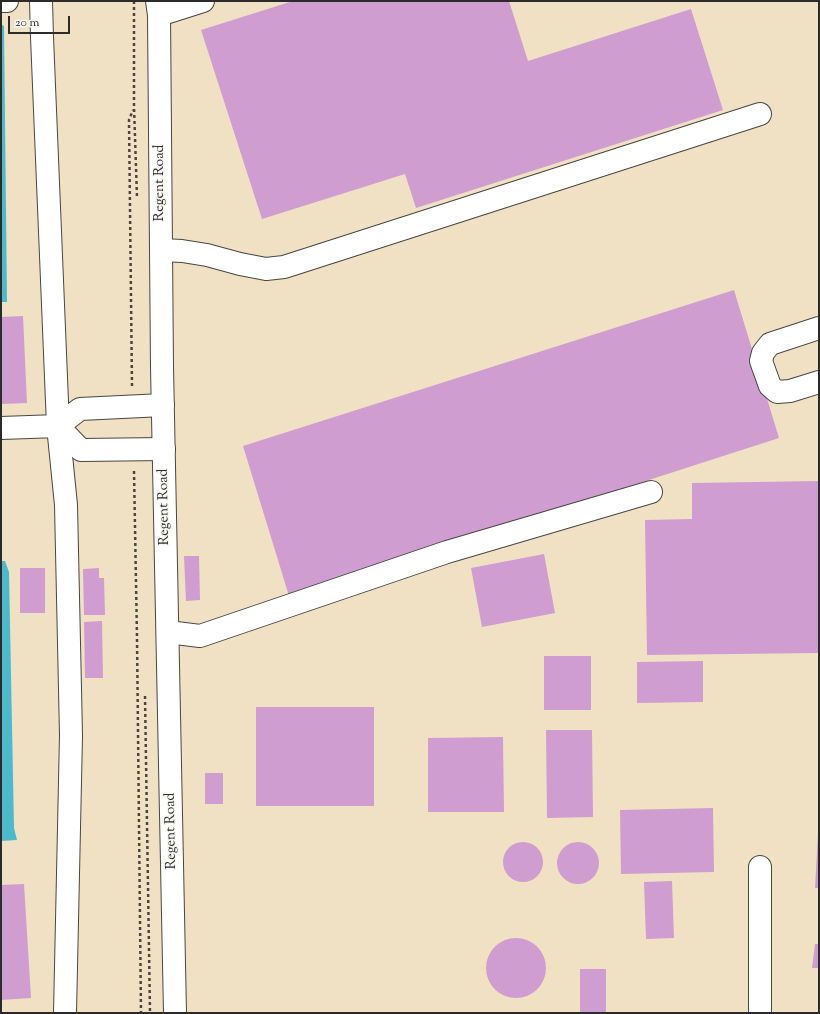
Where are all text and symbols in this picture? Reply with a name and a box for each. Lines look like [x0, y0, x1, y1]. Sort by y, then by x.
scale bar [10, 8, 72, 34]
text: 20 m [15, 14, 39, 32]
street label: Regent Road [153, 145, 169, 221]
street label: Regent Road [156, 468, 174, 546]
street label: Regent Road [163, 792, 181, 870]

